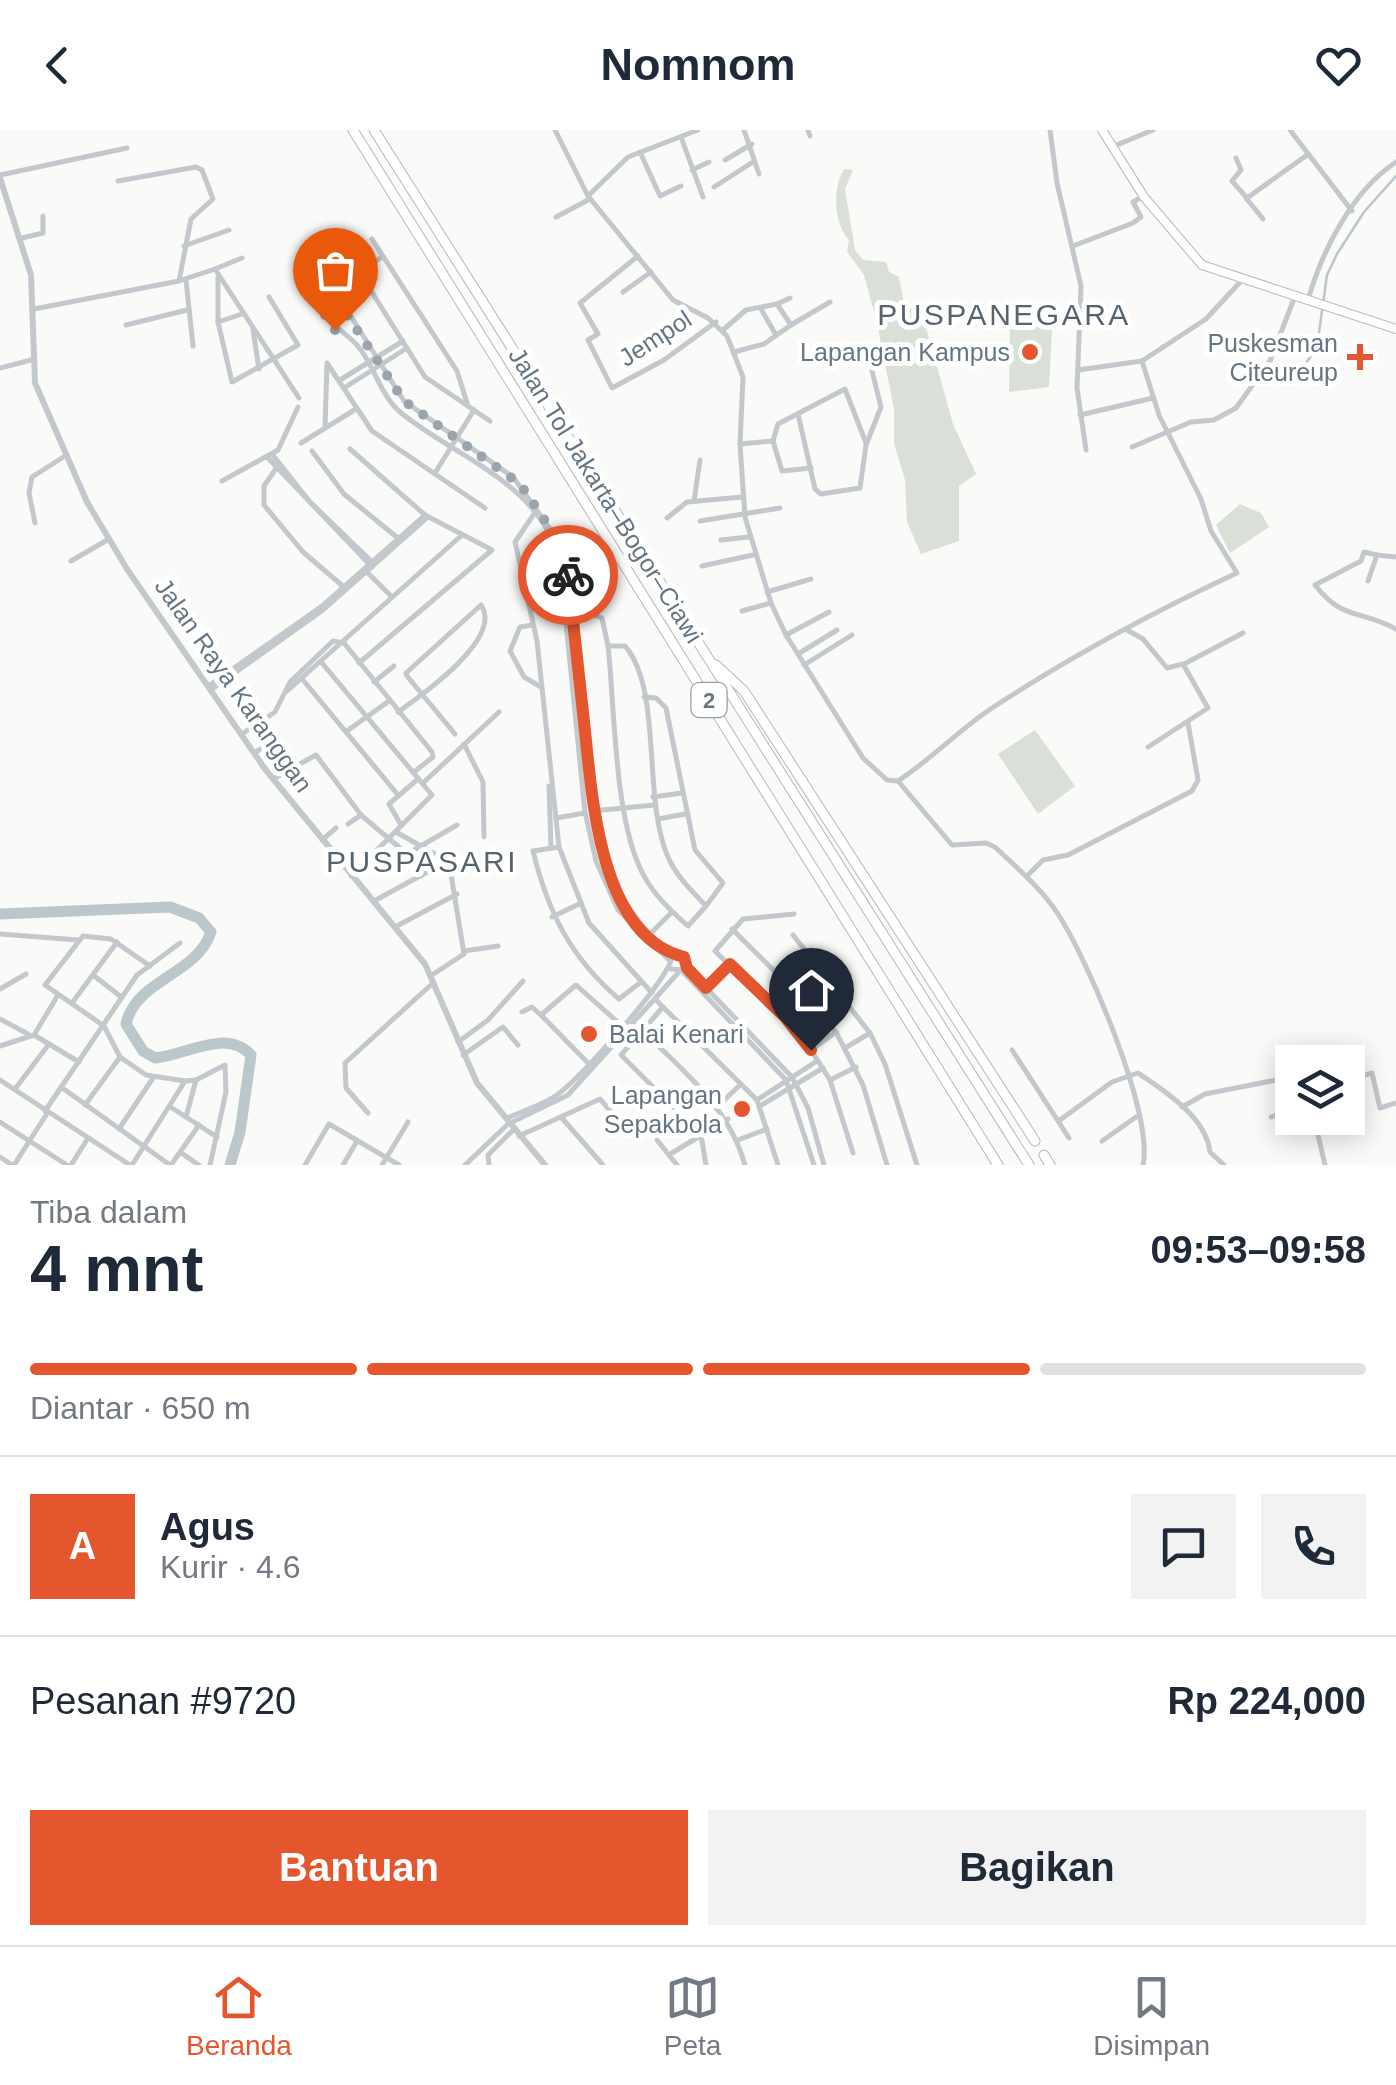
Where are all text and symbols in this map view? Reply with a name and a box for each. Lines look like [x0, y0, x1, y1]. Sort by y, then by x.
icon: back [30, 38, 85, 93]
icon: heart [1311, 38, 1366, 93]
text: Nomnom [601, 39, 796, 90]
pin [293, 228, 378, 331]
icon: bag [308, 243, 363, 298]
district label: PUSPANEGARA [877, 298, 1131, 331]
street label: Jempol [614, 304, 696, 372]
place label: Puskesman Citeureup [1207, 329, 1338, 386]
place label: Lapangan Kampus [800, 338, 1010, 366]
marker: Lapangan Kampus [1019, 341, 1041, 363]
street label: Jalan Tol Jakarta–Bogor–Ciawi [503, 342, 709, 648]
marker: Puskesman Citeureup [1347, 344, 1373, 370]
courier [518, 525, 618, 625]
icon: bike [541, 548, 596, 603]
street label: Jalan Raya Karanggan [150, 573, 318, 797]
road number: 2 [692, 683, 726, 717]
district label: PUSPASARI [326, 845, 518, 878]
pin [769, 948, 854, 1051]
icon: home [784, 963, 839, 1018]
place label: Balai Kenari [609, 1020, 744, 1048]
marker: Balai Kenari [578, 1023, 600, 1045]
map controls [1275, 1045, 1365, 1135]
button: layers [1275, 1045, 1365, 1135]
place label: Lapangan Sepakbola [604, 1081, 722, 1138]
marker: Lapangan Sepakbola [731, 1098, 753, 1120]
text: Tiba dalam [30, 1194, 187, 1230]
text: 09:53–09:58 [1150, 1229, 1366, 1271]
text: 4 mnt [30, 1232, 203, 1305]
text: Diantar · 650 m [30, 1390, 251, 1426]
button: chat [1131, 1494, 1236, 1599]
button: phone [1261, 1494, 1366, 1599]
text: Agus [160, 1506, 255, 1548]
text: A [69, 1525, 96, 1567]
text: Kurir · 4.6 [160, 1549, 300, 1585]
text: Pesanan #9720 [30, 1680, 296, 1722]
text: Rp 224,000 [1167, 1680, 1366, 1722]
button: Bantuan [30, 1810, 688, 1925]
button: Bagikan [708, 1810, 1366, 1925]
tab: Beranda [186, 1970, 292, 2062]
tab: Peta [664, 1970, 721, 2062]
tab: Disimpan [1093, 1970, 1210, 2062]

